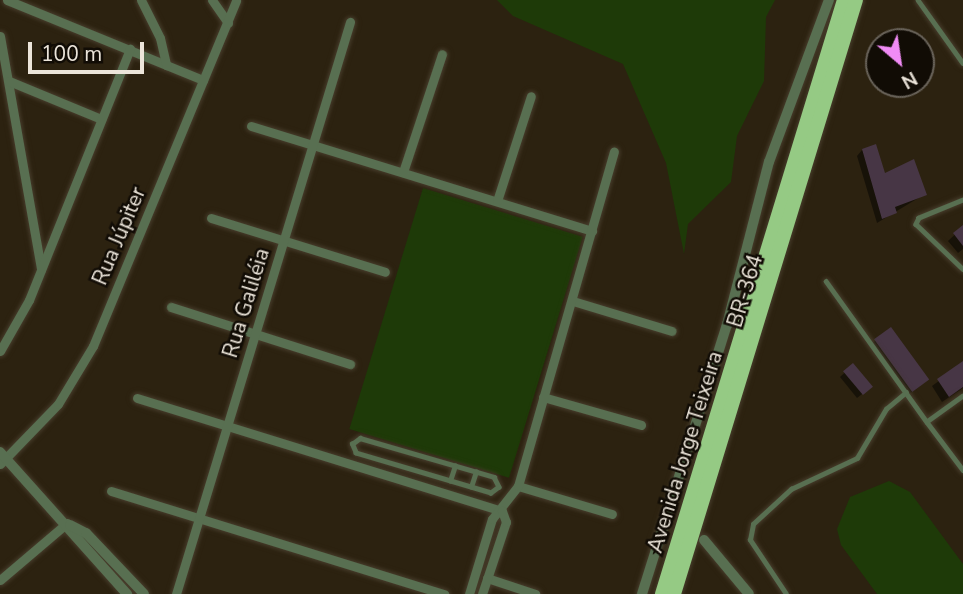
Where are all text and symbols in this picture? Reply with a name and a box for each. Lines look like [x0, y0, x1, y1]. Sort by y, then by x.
scale bar [32, 28, 147, 72]
north arrow [865, 28, 935, 98]
text: 100 m [41, 40, 102, 68]
text: N [897, 65, 922, 94]
street label: Rua Júpiter [87, 183, 151, 289]
street label: Rua Galiléia [217, 245, 275, 361]
street label: BR-364 [722, 252, 768, 330]
street label: Avenida Jorge Teixeira [642, 348, 728, 556]

